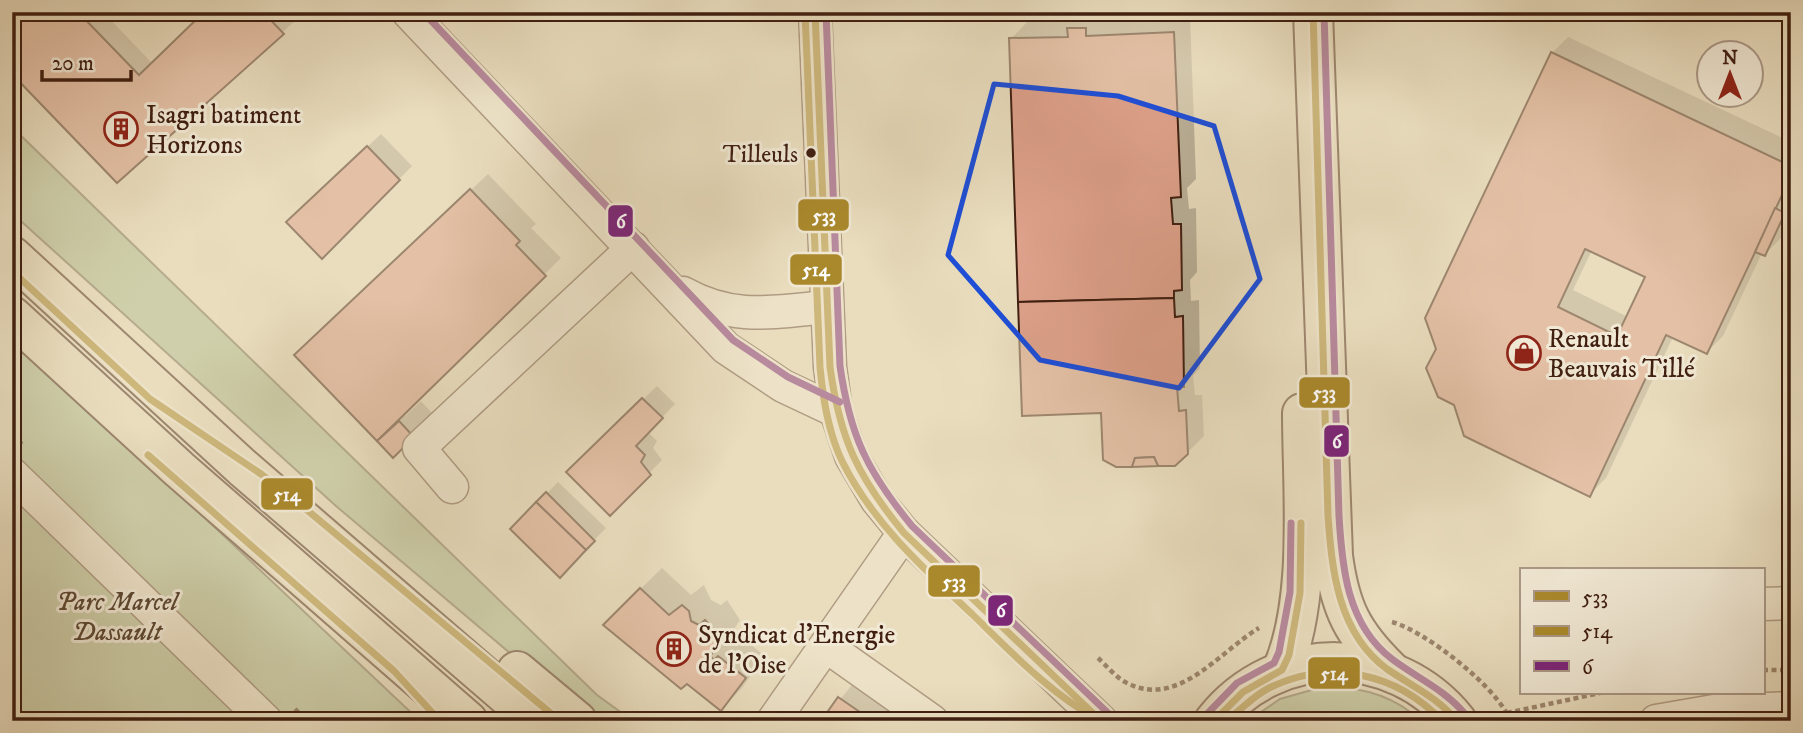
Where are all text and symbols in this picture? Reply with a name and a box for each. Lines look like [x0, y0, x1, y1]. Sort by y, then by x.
scale bar [42, 38, 131, 82]
north arrow [1694, 38, 1764, 108]
text: N [1722, 47, 1738, 70]
text: 20 m [52, 51, 94, 77]
place label: Isagri batiment Horizons [146, 99, 301, 162]
building icon: Isagri batiment Horizons [102, 110, 140, 148]
place label: Tilleuls [723, 140, 798, 170]
marker: Tilleuls [804, 146, 818, 160]
line badge: 533 [797, 198, 850, 232]
line badge: 6 [607, 204, 634, 238]
text: 533 [811, 205, 836, 228]
text: 6 [616, 211, 627, 234]
line badge: 514 [789, 253, 843, 286]
text: 514 [801, 259, 831, 282]
place label: Renault Beauvais Tillé [1548, 323, 1695, 386]
shop icon: Renault Beauvais Tillé [1505, 334, 1543, 372]
line badge: 533 [1298, 376, 1351, 409]
text: 533 [1311, 382, 1336, 405]
line badge: 6 [1323, 424, 1350, 458]
text: 6 [1332, 431, 1343, 454]
line badge: 514 [260, 477, 314, 511]
text: 514 [272, 484, 302, 507]
line badge: 533 [927, 564, 981, 598]
legend [1520, 568, 1764, 694]
text: 533 [941, 571, 966, 594]
text: 533 [1582, 585, 1608, 611]
park label: Parc Marcel Dassault [56, 586, 181, 649]
line badge: 6 [987, 594, 1014, 627]
text: 6 [996, 600, 1007, 623]
place label: Syndicat d'Energie de l'Oise [698, 619, 895, 682]
text: 514 [1582, 619, 1613, 645]
building icon: Syndicat d'Energie de l'Oise [655, 630, 693, 668]
text: 6 [1582, 655, 1594, 681]
line badge: 514 [1307, 656, 1361, 690]
text: 514 [1319, 663, 1349, 686]

